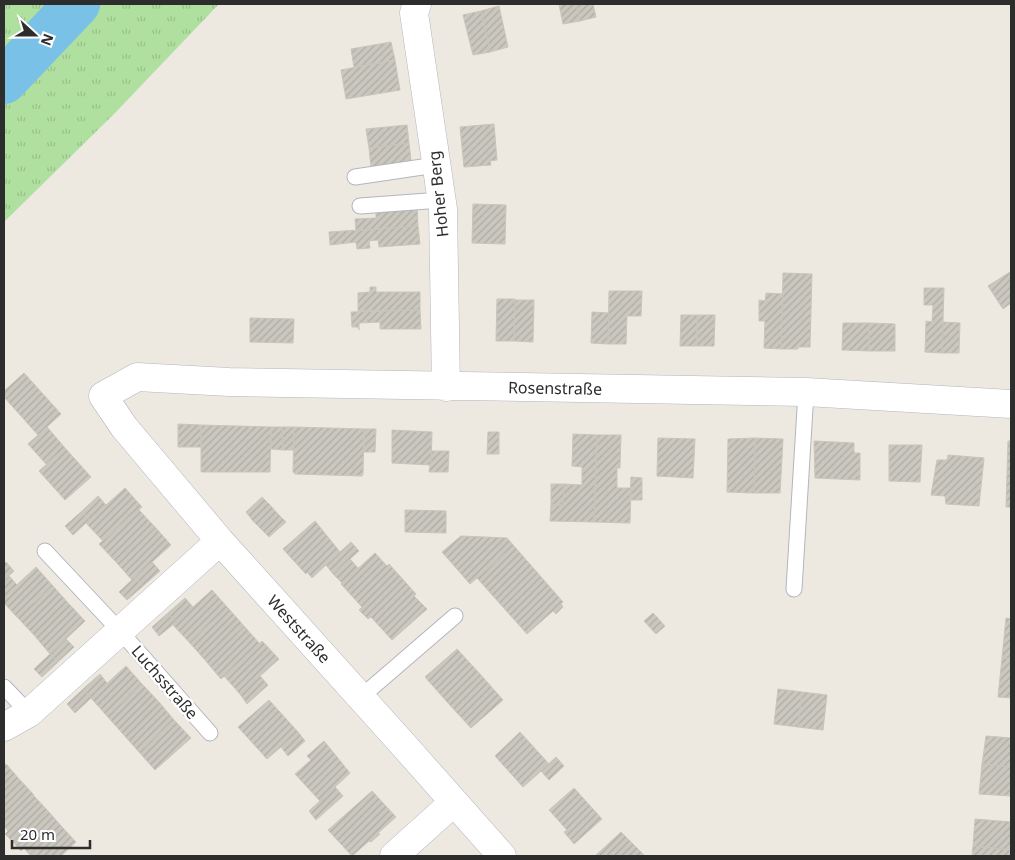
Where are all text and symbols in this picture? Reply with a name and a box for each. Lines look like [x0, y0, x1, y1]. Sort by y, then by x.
north arrow [10, 10, 60, 60]
text: N [37, 31, 59, 49]
street label: Hoher Berg [423, 150, 453, 238]
street label: Rosenstraße [508, 376, 602, 400]
street label: Weststraße [262, 590, 336, 668]
street label: Luchsstraße [127, 640, 203, 724]
scale bar [12, 818, 90, 850]
text: 20 m [20, 824, 55, 844]

